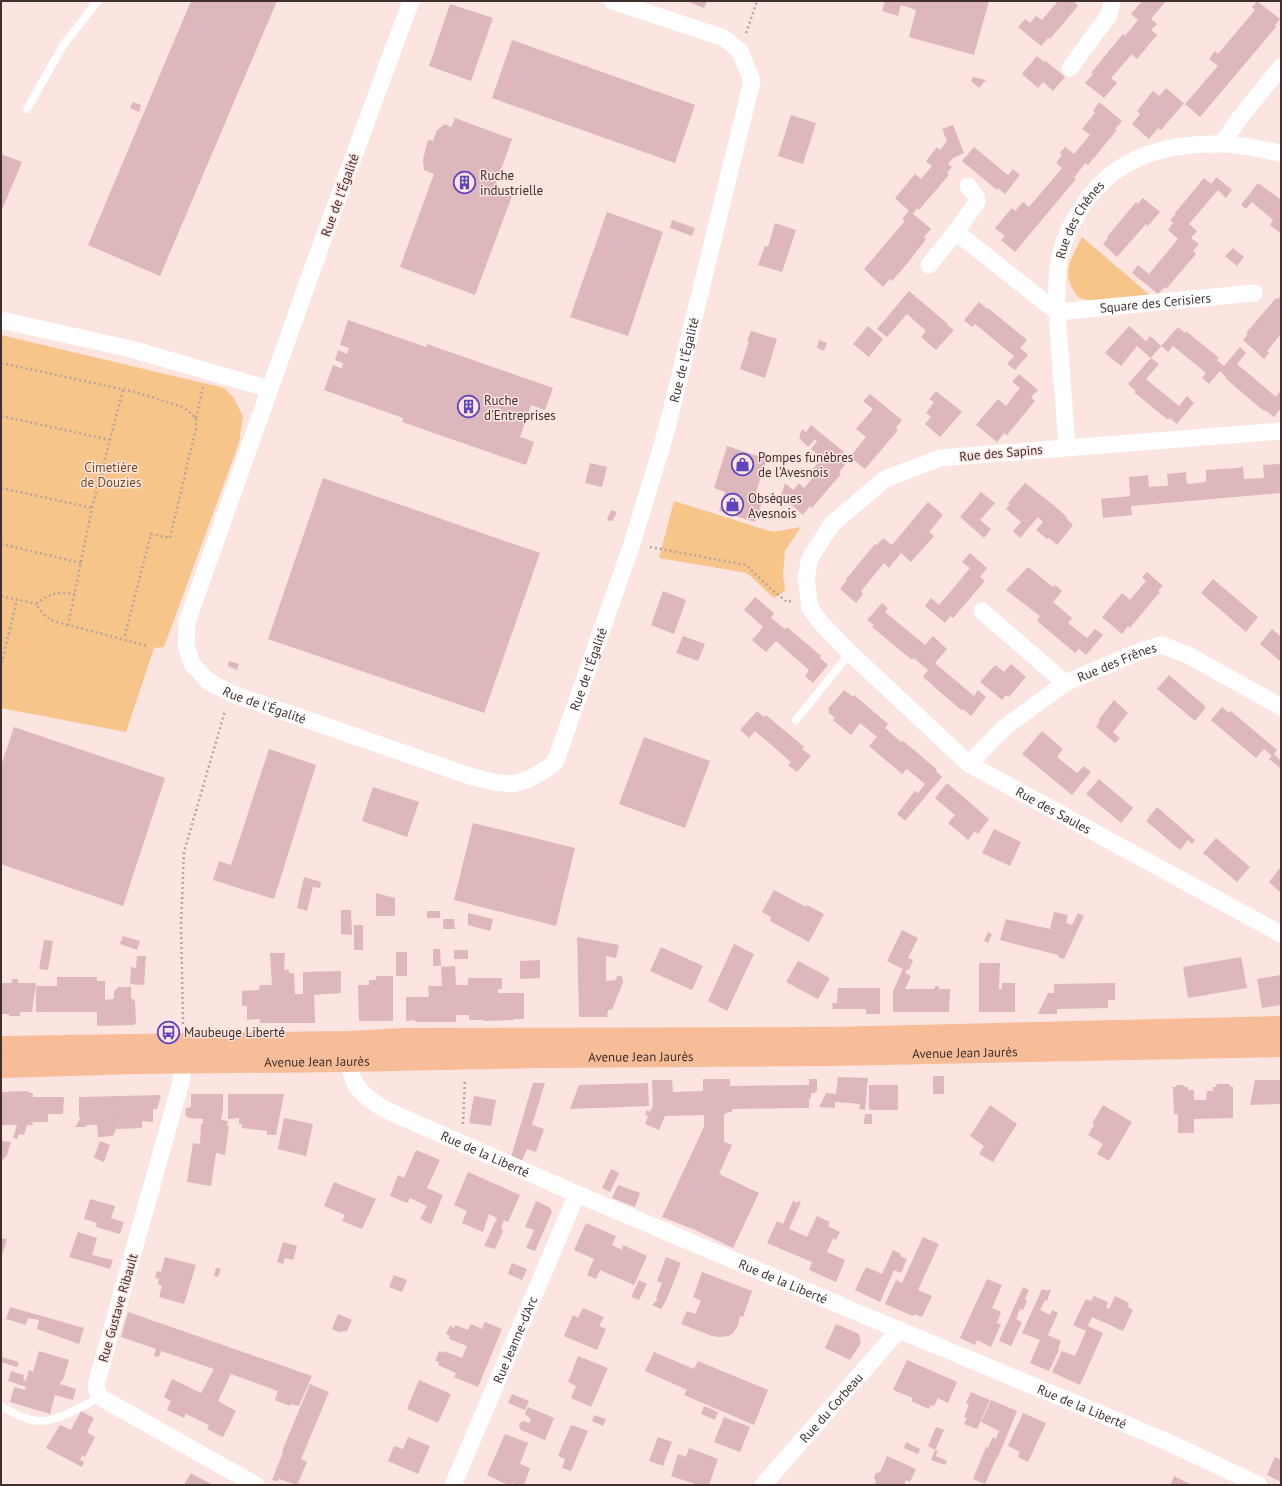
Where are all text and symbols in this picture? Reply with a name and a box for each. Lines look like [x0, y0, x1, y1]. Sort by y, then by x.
street label: Rue de l'Égalité [317, 151, 363, 239]
place label: Ruche industrielle [480, 167, 543, 199]
building icon: Ruche industrielle [451, 169, 477, 195]
street label: Rue des Chênes [1051, 177, 1108, 260]
street label: Square des Cerisiers [1099, 289, 1211, 316]
street label: Rue de l'Égalité [665, 316, 702, 404]
place label: Ruche d'Entreprises [484, 392, 556, 424]
building icon: Ruche d'Entreprises [455, 394, 481, 420]
street label: Rue des Sapins [959, 441, 1043, 465]
place label: Pompes funèbres de l'Avesnois [758, 449, 853, 481]
shop icon: Pompes funèbres de l'Avesnois [730, 451, 756, 477]
park label: Cimetière de Douzies [81, 459, 141, 491]
place label: Obsèques Avesnois [748, 490, 802, 522]
shop icon: Obsèques Avesnois [720, 492, 746, 518]
street label: Rue de l'Égalité [566, 625, 610, 713]
street label: Rue des Frênes [1074, 639, 1158, 685]
street label: Rue de l'Égalité [220, 682, 308, 727]
street label: Rue des Saules [1013, 783, 1094, 838]
bus stop icon: Maubeuge Liberté [156, 1019, 182, 1045]
place label: Maubeuge Liberté [184, 1024, 285, 1041]
street label: Avenue Jean Jaurès [912, 1043, 1018, 1062]
street label: Avenue Jean Jaurès [588, 1047, 694, 1065]
street label: Avenue Jean Jaurès [264, 1052, 370, 1070]
street label: Rue de la Liberté [438, 1127, 532, 1181]
street label: Rue Gustave Ribault [94, 1251, 142, 1364]
street label: Rue de la Liberté [736, 1255, 830, 1307]
street label: Rue Jeanne-d'Arc [489, 1293, 541, 1386]
street label: Rue du Corbeau [796, 1369, 866, 1446]
street label: Rue de la Liberté [1035, 1380, 1129, 1432]

